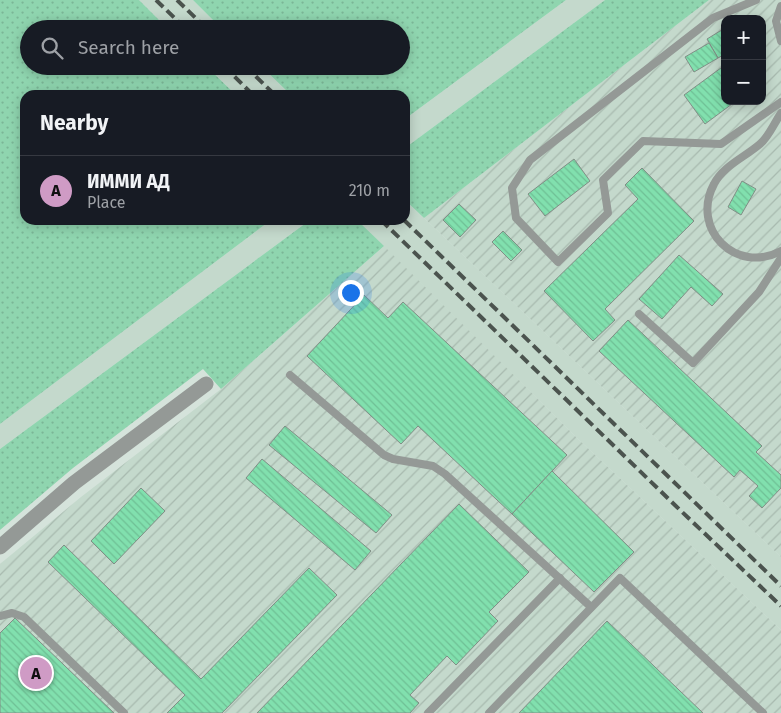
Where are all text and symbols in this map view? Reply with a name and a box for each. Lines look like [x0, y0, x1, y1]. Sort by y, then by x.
map controls [721, 15, 766, 105]
button: + [721, 15, 766, 60]
search box [20, 20, 410, 75]
icon: search [38, 34, 66, 62]
text: Search here [78, 36, 179, 59]
button: − [721, 60, 766, 105]
text: Nearby [40, 110, 108, 136]
text: ИММИ АД [87, 170, 170, 193]
text: A [51, 181, 61, 200]
text: 210 m [349, 181, 390, 200]
text: Place [87, 193, 126, 212]
your location [338, 280, 364, 306]
pin: A [20, 654, 52, 692]

